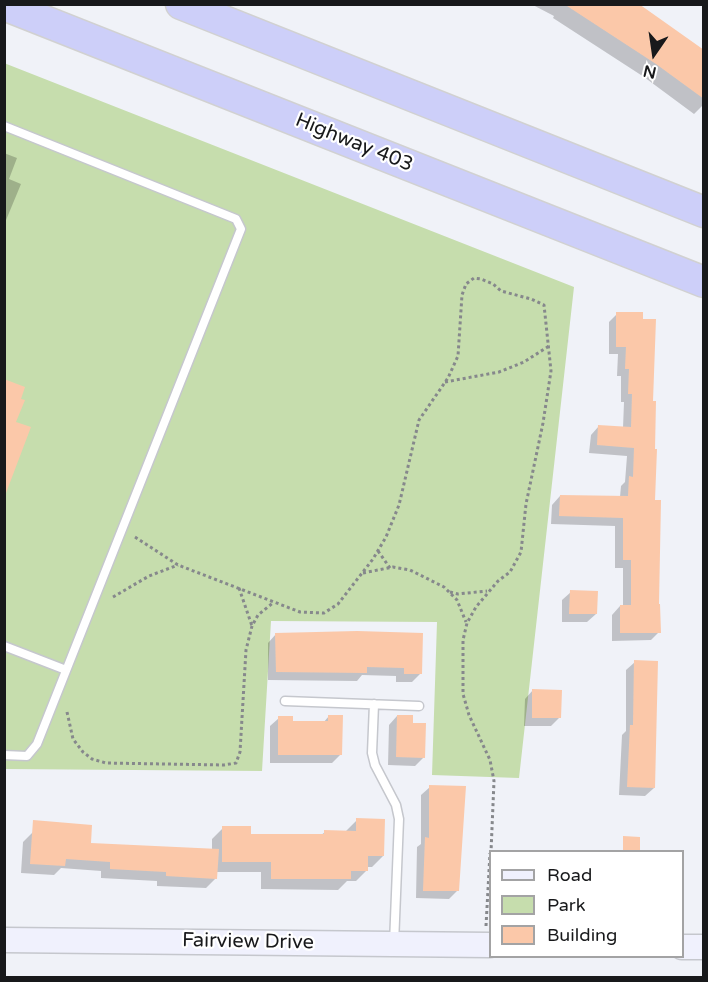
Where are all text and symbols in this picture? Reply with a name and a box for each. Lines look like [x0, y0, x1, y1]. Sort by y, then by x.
north arrow [624, 24, 684, 84]
text: N [641, 60, 658, 83]
street label: Highway 403 [292, 108, 416, 178]
legend [489, 850, 684, 958]
text: Road [547, 864, 592, 886]
text: Park [547, 894, 585, 916]
text: Building [547, 924, 617, 946]
street label: Fairview Drive [182, 929, 314, 955]

